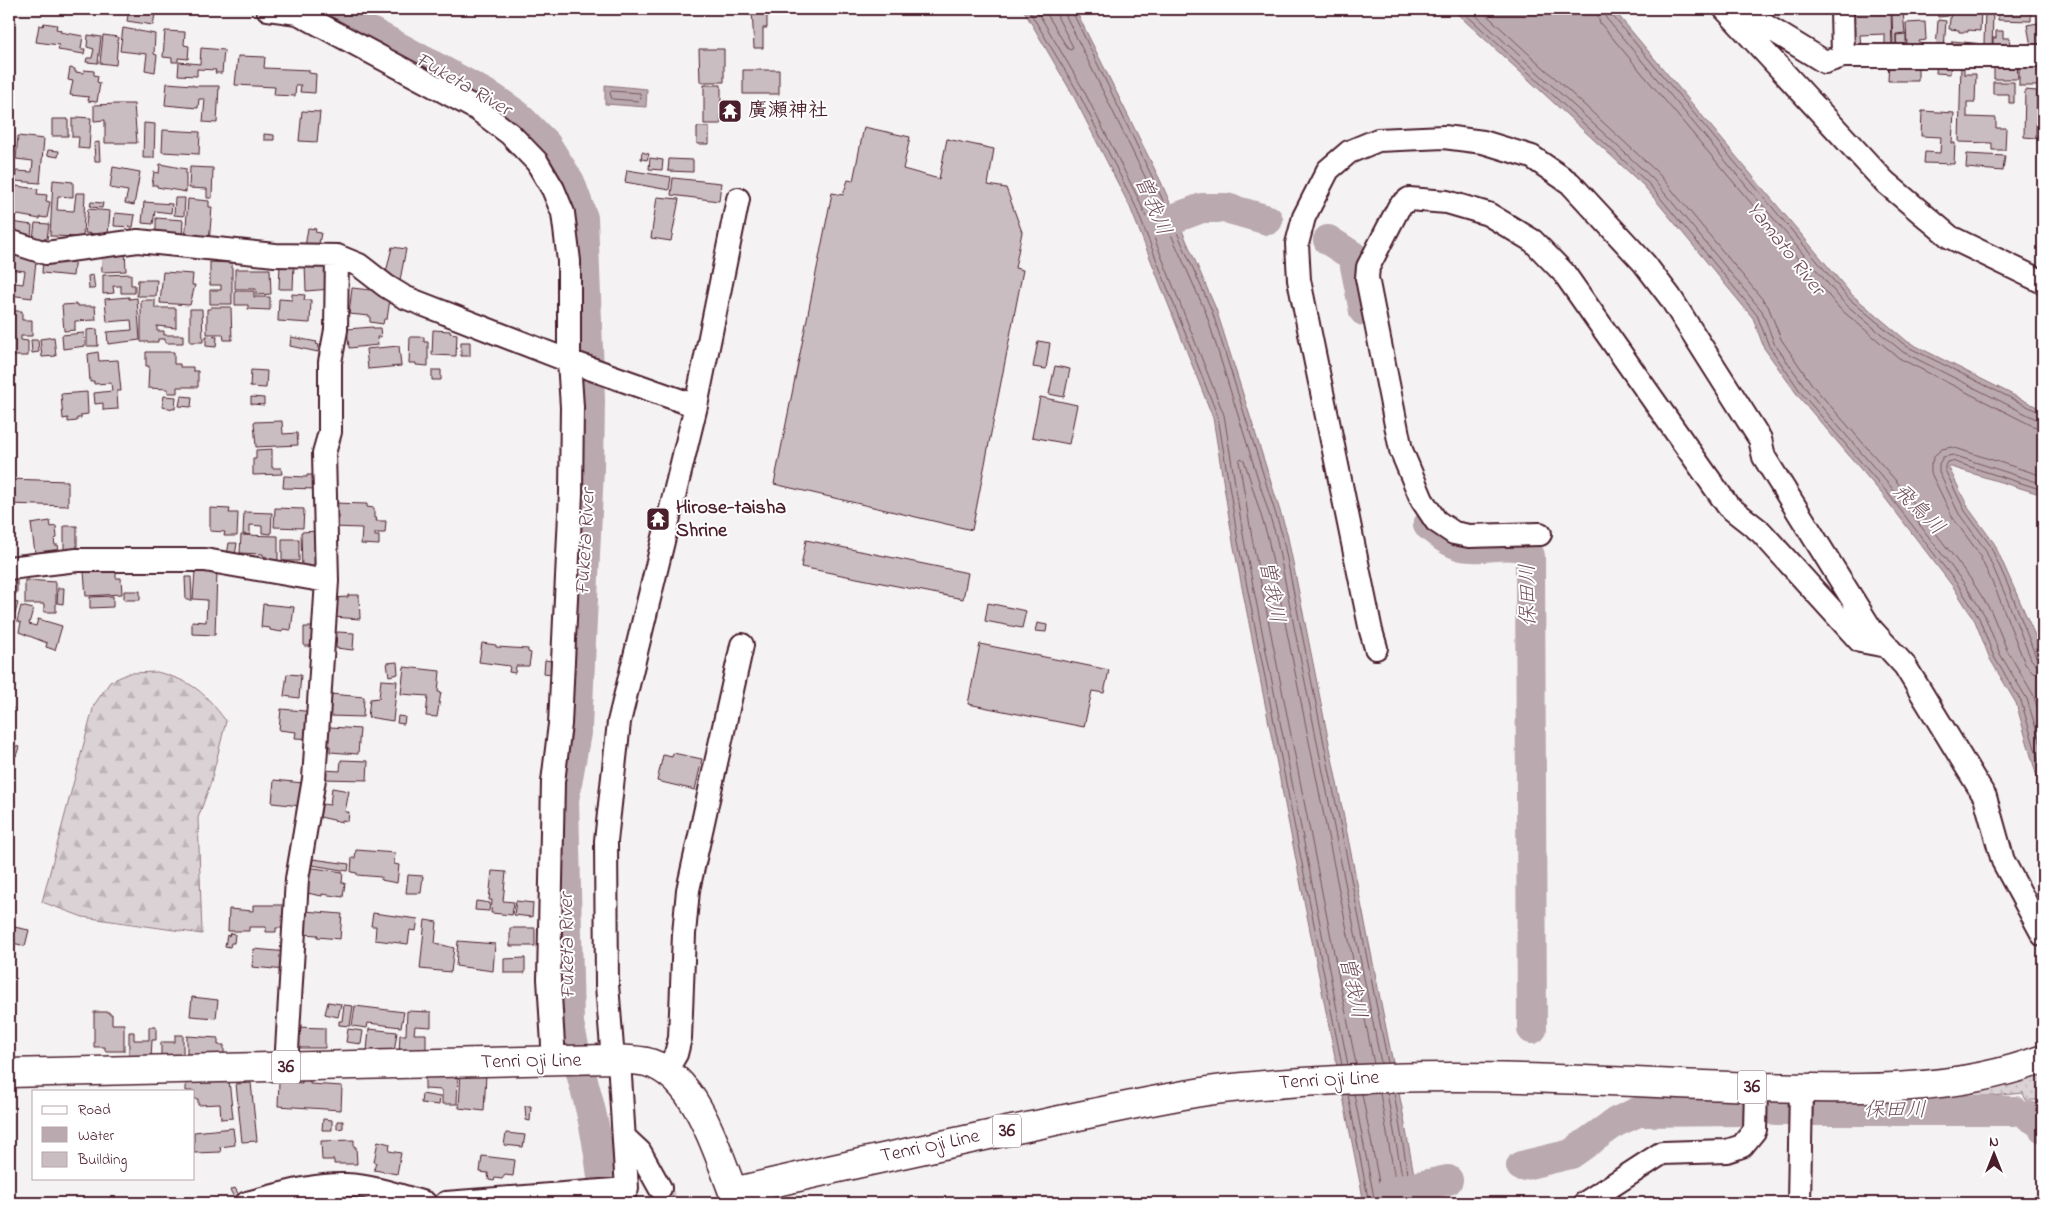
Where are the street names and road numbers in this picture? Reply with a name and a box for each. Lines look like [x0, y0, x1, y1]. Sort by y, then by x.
street label: Tenri Oji Line [480, 1047, 582, 1077]
road number: 36 [272, 1050, 300, 1084]
street label: Tenri Oji Line [1278, 1064, 1380, 1098]
road number: 36 [1738, 1070, 1766, 1104]
road number: 36 [993, 1114, 1021, 1148]
street label: Tenri Oji Line [878, 1122, 982, 1172]

